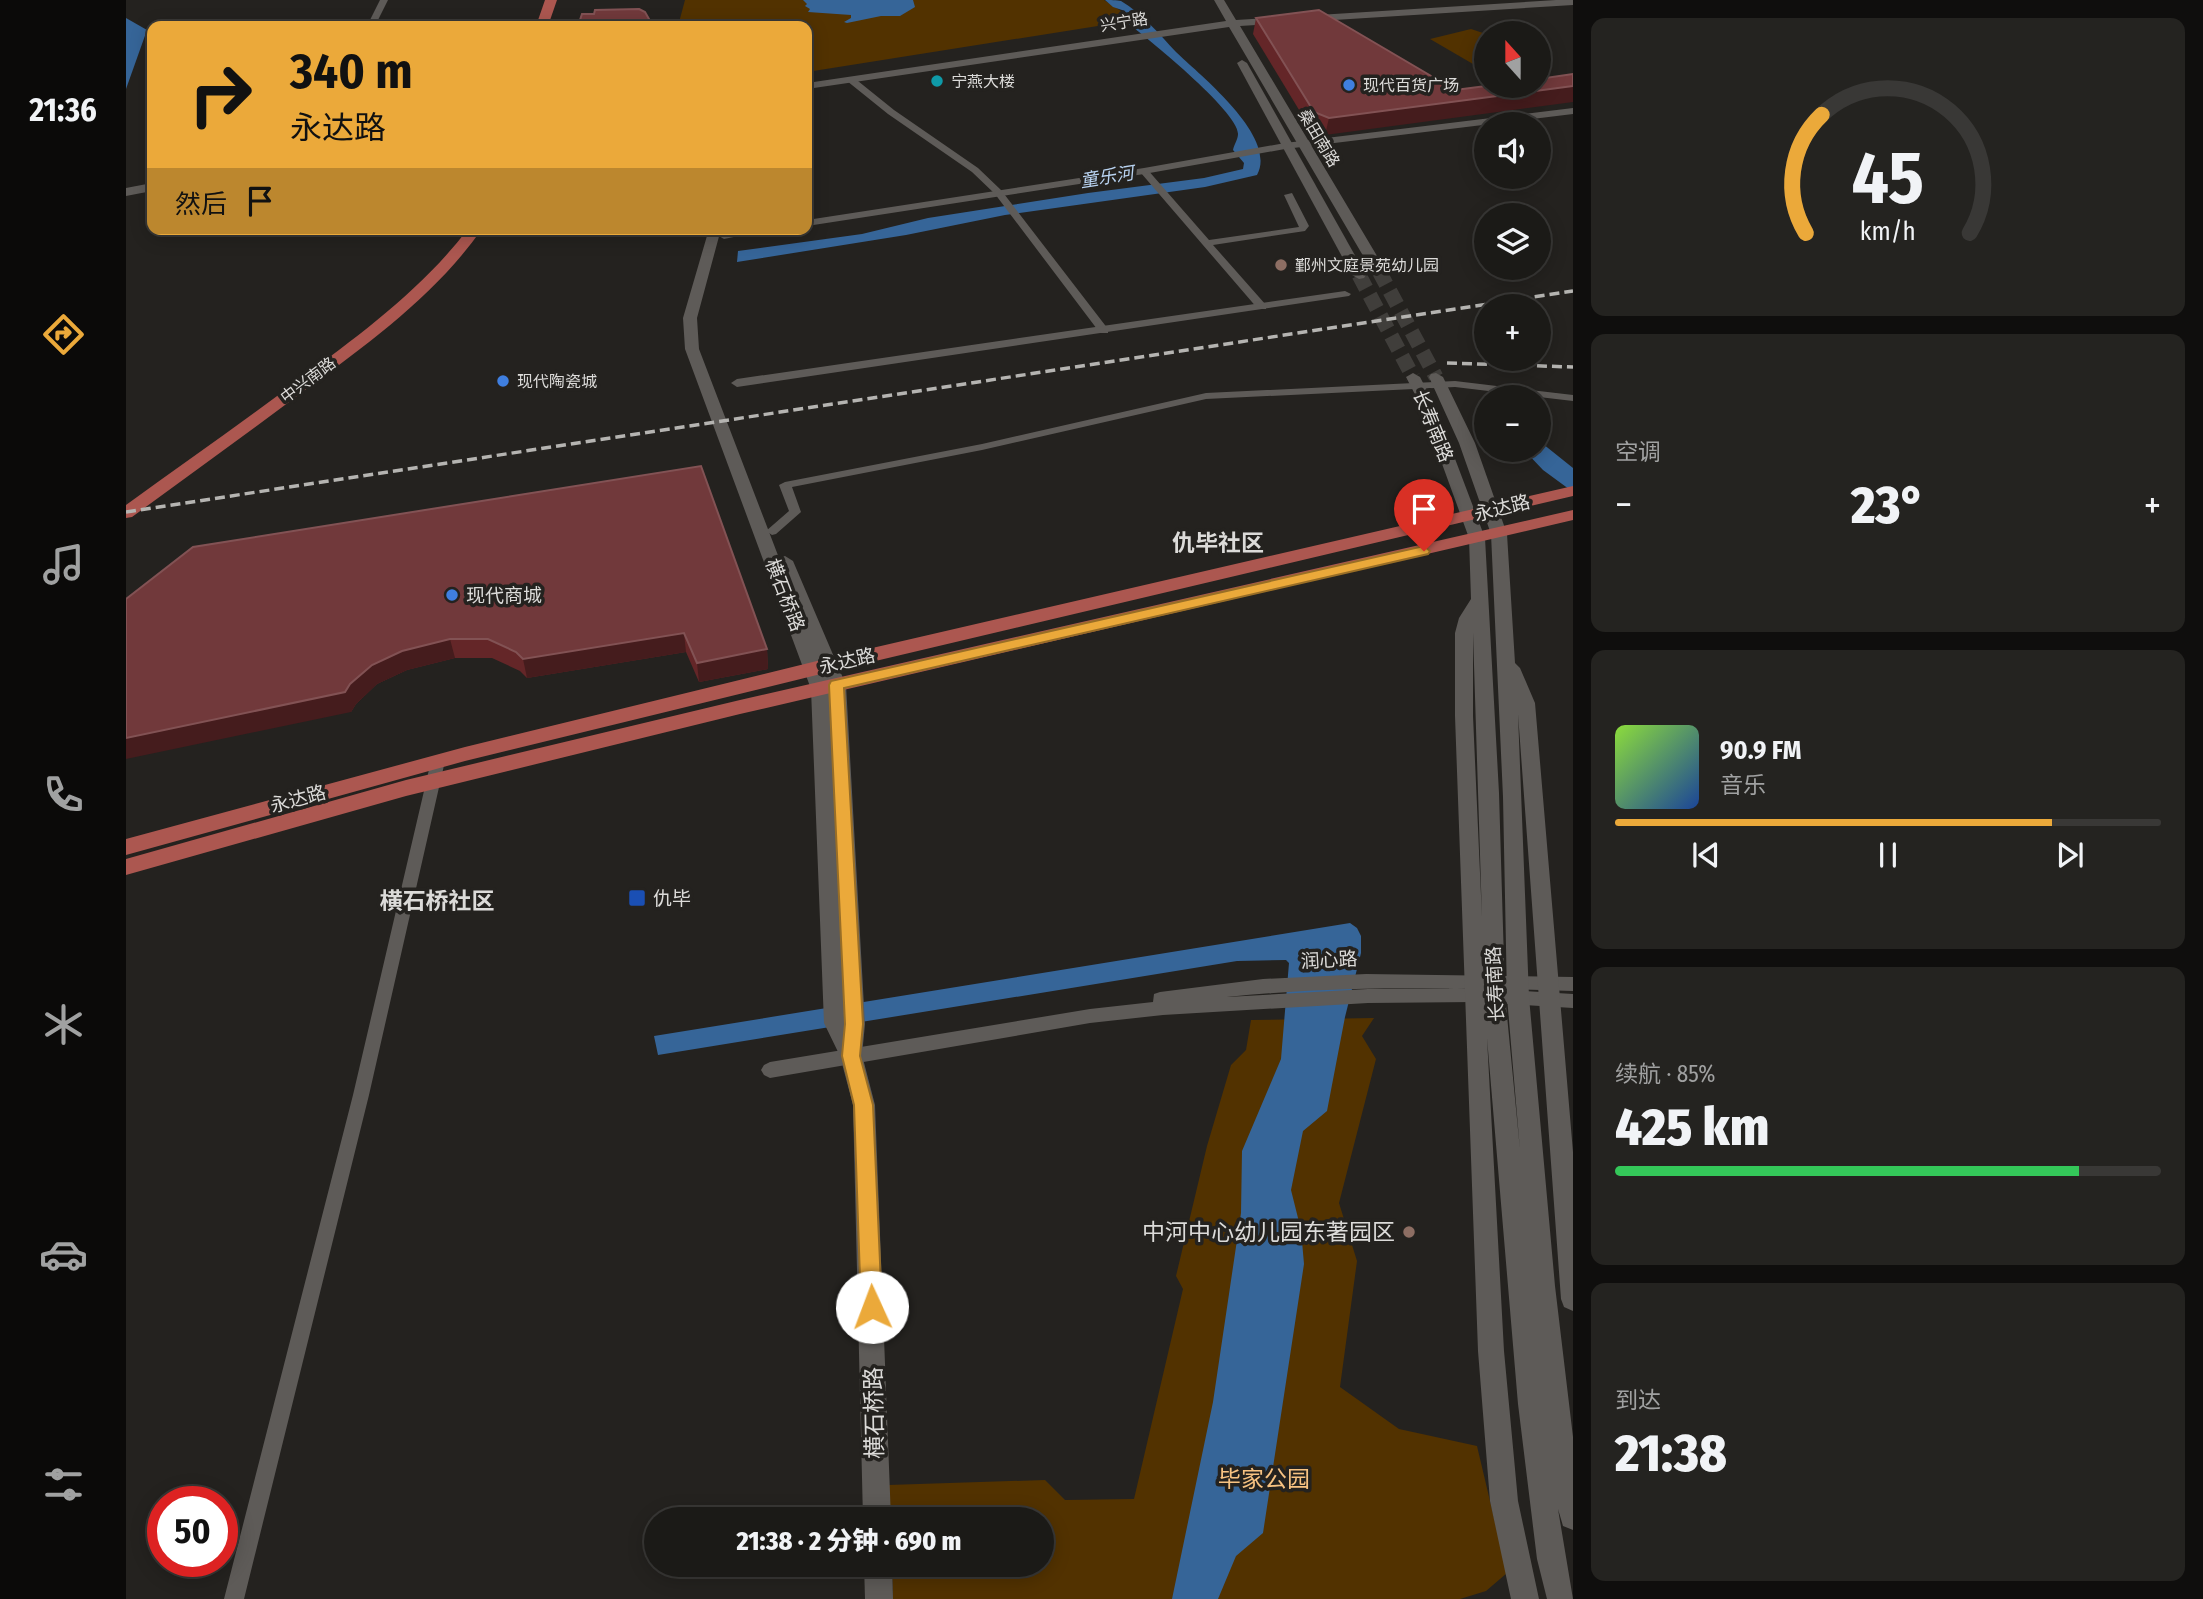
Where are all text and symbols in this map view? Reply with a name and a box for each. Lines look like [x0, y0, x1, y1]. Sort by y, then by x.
street label: 兴宁路 [1099, 9, 1149, 35]
north arrow [1474, 21, 1550, 98]
map controls [1474, 21, 1551, 462]
text: 340 m [290, 42, 413, 101]
icon: right [175, 49, 266, 140]
place label: 宁燕大楼 [951, 72, 1015, 91]
marker: 宁燕大楼 [929, 73, 945, 89]
place label: 现代百货广场 [1363, 76, 1459, 95]
marker: 现代百货广场 [1341, 77, 1357, 93]
text: 21:36 [29, 91, 97, 129]
street label: 桑田南路 [1294, 106, 1344, 170]
text: 永达路 [290, 109, 386, 147]
button: sound [1474, 112, 1551, 189]
text: 45 [1852, 135, 1924, 222]
water label: 童乐河 [1079, 161, 1138, 192]
icon: arrive [241, 182, 279, 220]
text: 然后 [175, 189, 227, 220]
button: layers [1474, 203, 1551, 280]
text: km/h [1860, 217, 1916, 247]
place label: 鄞州文庭景苑幼儿园 [1295, 256, 1439, 275]
marker: 鄞州文庭景苑幼儿园 [1273, 257, 1289, 273]
button: + [1474, 294, 1551, 371]
icon: directions [39, 310, 88, 359]
street label: 中兴南路 [277, 353, 339, 407]
place label: 现代陶瓷城 [517, 372, 597, 391]
marker: 现代陶瓷城 [495, 373, 511, 389]
button: − [1474, 385, 1551, 462]
street label: 长寿南路 [1408, 386, 1458, 466]
text: 空调 [1615, 438, 1661, 466]
text: 23° [1851, 474, 1925, 537]
pin [1394, 479, 1454, 551]
text: − [1615, 482, 1632, 528]
text: + [2144, 482, 2161, 528]
icon: arrive [1405, 490, 1443, 528]
street label: 永达路 [1472, 490, 1532, 526]
district label: 仇毕社区 [1172, 529, 1264, 557]
icon: music [39, 540, 88, 589]
street label: 横石桥路 [761, 555, 809, 635]
place label: 现代商城 [466, 584, 542, 607]
marker: 现代商城 [444, 587, 460, 603]
street label: 永达路 [817, 643, 877, 679]
text: 90.9 FM [1720, 735, 1801, 766]
icon: phone [39, 770, 88, 819]
text: 音乐 [1720, 771, 1766, 799]
street label: 永达路 [267, 781, 329, 817]
icon: previous [1687, 836, 1725, 874]
icon: pause [1869, 836, 1907, 874]
icon: next [2051, 836, 2089, 874]
district label: 横石桥社区 [380, 887, 495, 915]
place label: 仇毕 [653, 887, 691, 910]
marker: 仇毕 [627, 888, 647, 908]
street label: 长寿南路 [1482, 945, 1508, 1023]
street label: 润心路 [1300, 947, 1358, 973]
icon: climate [39, 1000, 88, 1049]
text: 续航 · 85% [1615, 1060, 1716, 1088]
text: 425 km [1615, 1096, 1769, 1159]
place label: 中河中心幼儿园东著园区 [1142, 1218, 1395, 1246]
marker: 中河中心幼儿园东著园区 [1401, 1224, 1417, 1240]
icon: car [39, 1230, 88, 1279]
position arrow [835, 1270, 909, 1344]
street label: 横石桥路 [859, 1367, 889, 1459]
text: 到达 [1615, 1386, 1661, 1414]
text: 21:38 [1615, 1422, 1727, 1485]
icon: filters [39, 1460, 88, 1509]
park label: 毕家公园 [1218, 1465, 1310, 1493]
speed limit sign: 50 [147, 1486, 238, 1577]
text: 21:38 · 2 分钟 · 690 m [737, 1526, 961, 1557]

